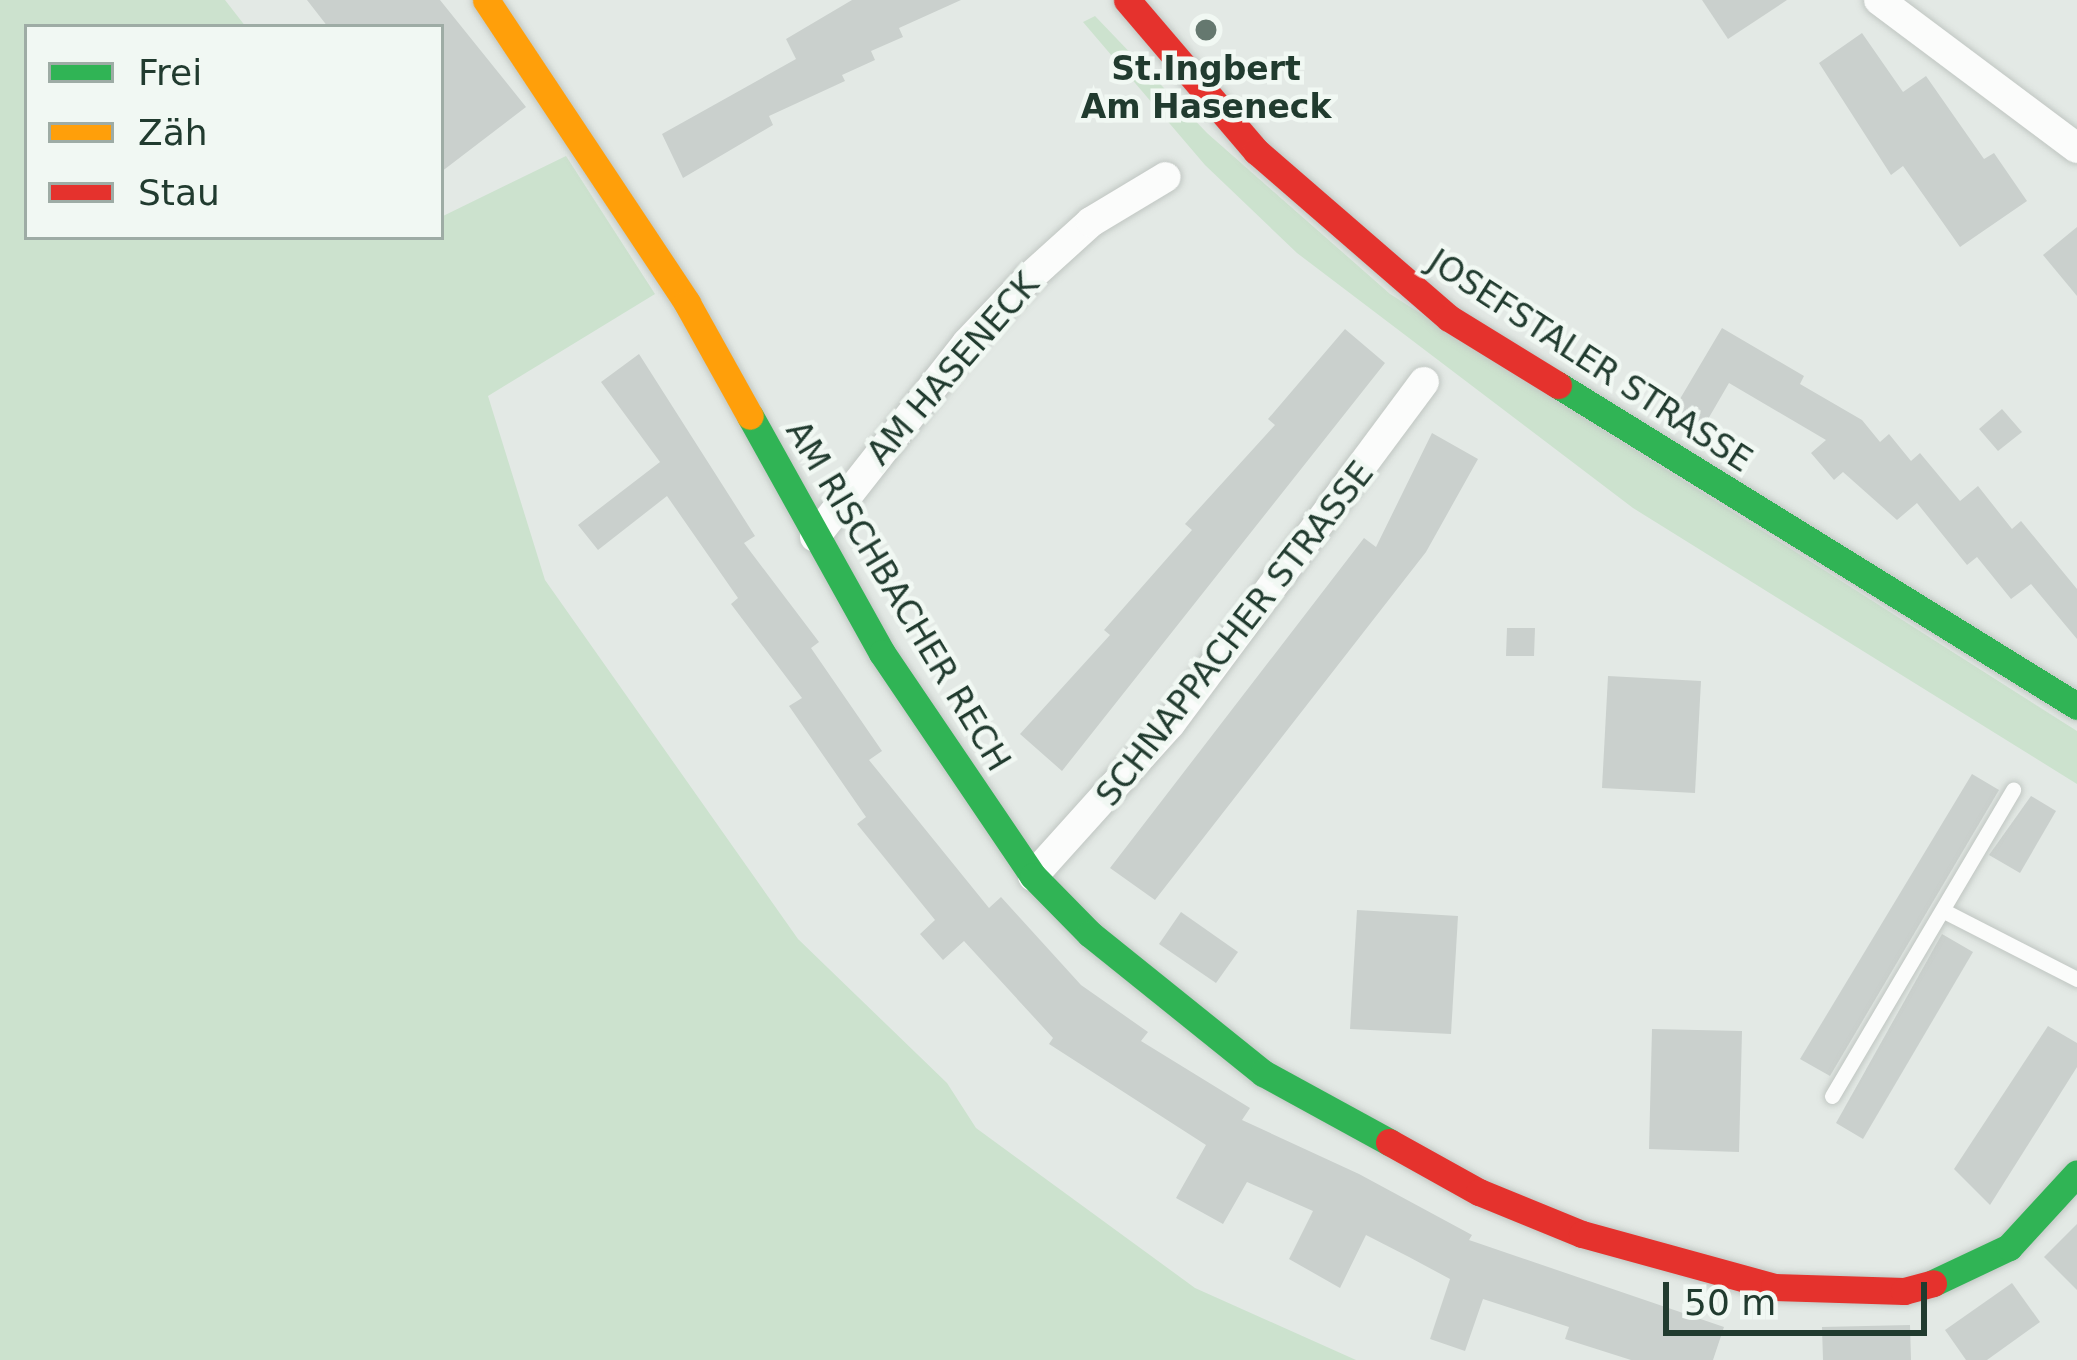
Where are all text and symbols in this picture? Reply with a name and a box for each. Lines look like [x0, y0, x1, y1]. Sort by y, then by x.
marker: St.Ingbert Am Haseneck [1193, 17, 1219, 43]
legend [24, 24, 444, 240]
place label: St.Ingbert Am Haseneck [1081, 49, 1331, 127]
text: Frei [138, 52, 202, 93]
text: Zäh [138, 112, 208, 153]
text: Stau [138, 172, 220, 213]
street label: JOSEFSTALER STRASSE [1421, 242, 1759, 480]
street label: AM HASENECK [859, 265, 1047, 473]
street label: AM RISCHBACHER RECH [778, 414, 1018, 778]
street label: SCHNAPPACHER STRASSE [1088, 454, 1382, 814]
scale bar [1669, 1258, 1933, 1332]
text: 50 m [1684, 1282, 1776, 1323]

